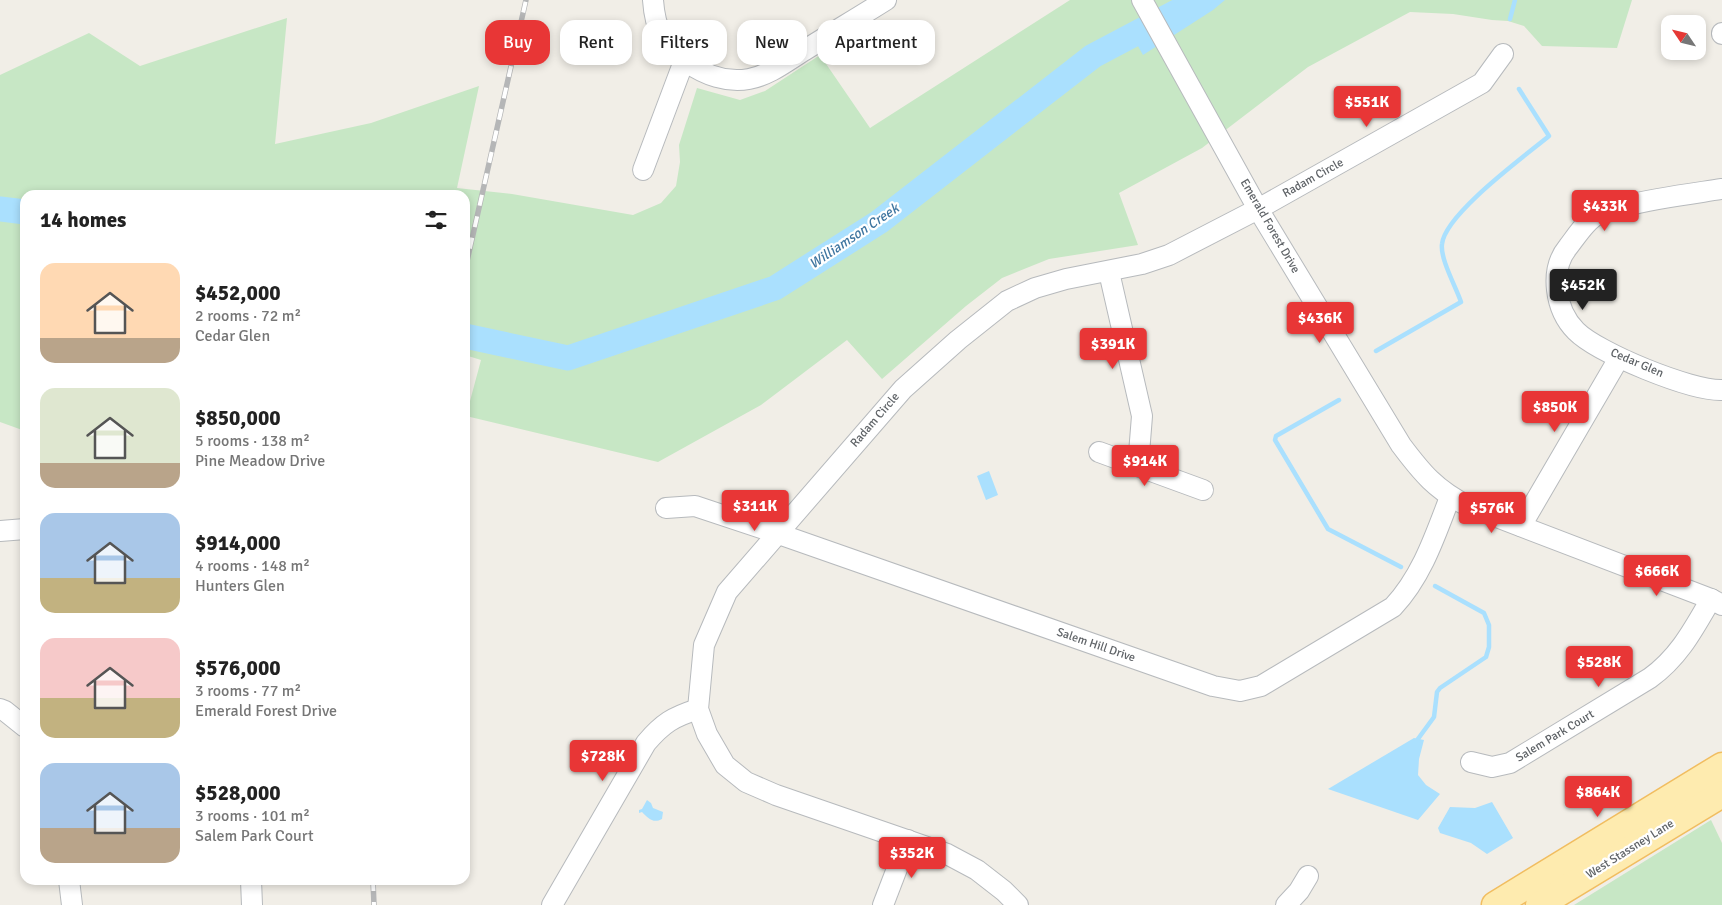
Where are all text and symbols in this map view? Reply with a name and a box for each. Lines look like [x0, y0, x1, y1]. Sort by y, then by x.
north arrow [1661, 15, 1706, 60]
map controls [1661, 15, 1706, 60]
chip: Buy [485, 20, 550, 65]
chip: Rent [560, 20, 632, 65]
chip: Filters [642, 20, 727, 65]
chip: New [737, 20, 807, 65]
chip: Apartment [817, 20, 935, 65]
pin: $551K [1332, 86, 1402, 128]
text: $551K [1345, 92, 1389, 112]
street label: Radam Circle [1280, 155, 1346, 201]
street label: Emerald Forest Drive [1237, 176, 1303, 276]
pin: $433K [1570, 190, 1640, 232]
text: $433K [1583, 196, 1627, 216]
water label: Williamson Creek [806, 199, 904, 272]
icon: filters [422, 206, 450, 234]
text: 14 homes [40, 207, 126, 233]
pin: $452K [1548, 268, 1618, 311]
text: $452K [1561, 275, 1605, 295]
text: $452,000 [195, 280, 281, 306]
icon: home [80, 283, 140, 343]
pin: $436K [1285, 302, 1355, 344]
text: 2 rooms · 72 m² [195, 306, 301, 326]
text: $436K [1298, 308, 1342, 328]
text: Cedar Glen [195, 326, 270, 346]
pin: $391K [1078, 328, 1148, 370]
text: $391K [1091, 334, 1135, 354]
street label: Cedar Glen [1608, 345, 1666, 381]
street label: Radam Circle [847, 390, 903, 450]
pin: $850K [1520, 390, 1590, 433]
text: $850K [1533, 397, 1577, 417]
text: $850,000 [195, 405, 281, 431]
icon: home [80, 408, 140, 468]
text: 5 rooms · 138 m² [195, 431, 310, 451]
pin: $914K [1110, 444, 1180, 487]
text: Pine Meadow Drive [195, 451, 325, 471]
text: $914K [1123, 451, 1167, 471]
pin: $311K [720, 490, 790, 532]
pin: $576K [1457, 492, 1527, 534]
text: $311K [733, 496, 777, 516]
text: $576K [1470, 498, 1514, 518]
text: $914,000 [195, 530, 281, 556]
icon: home [80, 533, 140, 593]
pin: $666K [1622, 554, 1692, 597]
text: 4 rooms · 148 m² [195, 556, 310, 576]
text: $666K [1635, 561, 1679, 581]
text: Hunters Glen [195, 576, 285, 596]
street label: Salem Hill Drive [1055, 625, 1137, 665]
pin: $528K [1564, 646, 1634, 688]
text: $528K [1577, 652, 1621, 672]
text: $576,000 [195, 655, 281, 681]
icon: home [80, 658, 140, 718]
text: 3 rooms · 77 m² [195, 681, 301, 701]
text: Emerald Forest Drive [195, 701, 337, 721]
street label: Salem Park Court [1513, 707, 1597, 765]
pin: $728K [568, 740, 638, 782]
text: $728K [581, 746, 625, 766]
pin: $864K [1563, 776, 1633, 818]
text: $528,000 [195, 780, 281, 806]
text: $864K [1576, 782, 1620, 802]
icon: home [80, 783, 140, 843]
text: 3 rooms · 101 m² [195, 806, 310, 826]
street label: West Stassney Lane [1583, 816, 1677, 882]
text: Salem Park Court [195, 826, 314, 846]
pin: $352K [877, 836, 947, 879]
text: $352K [890, 843, 934, 863]

